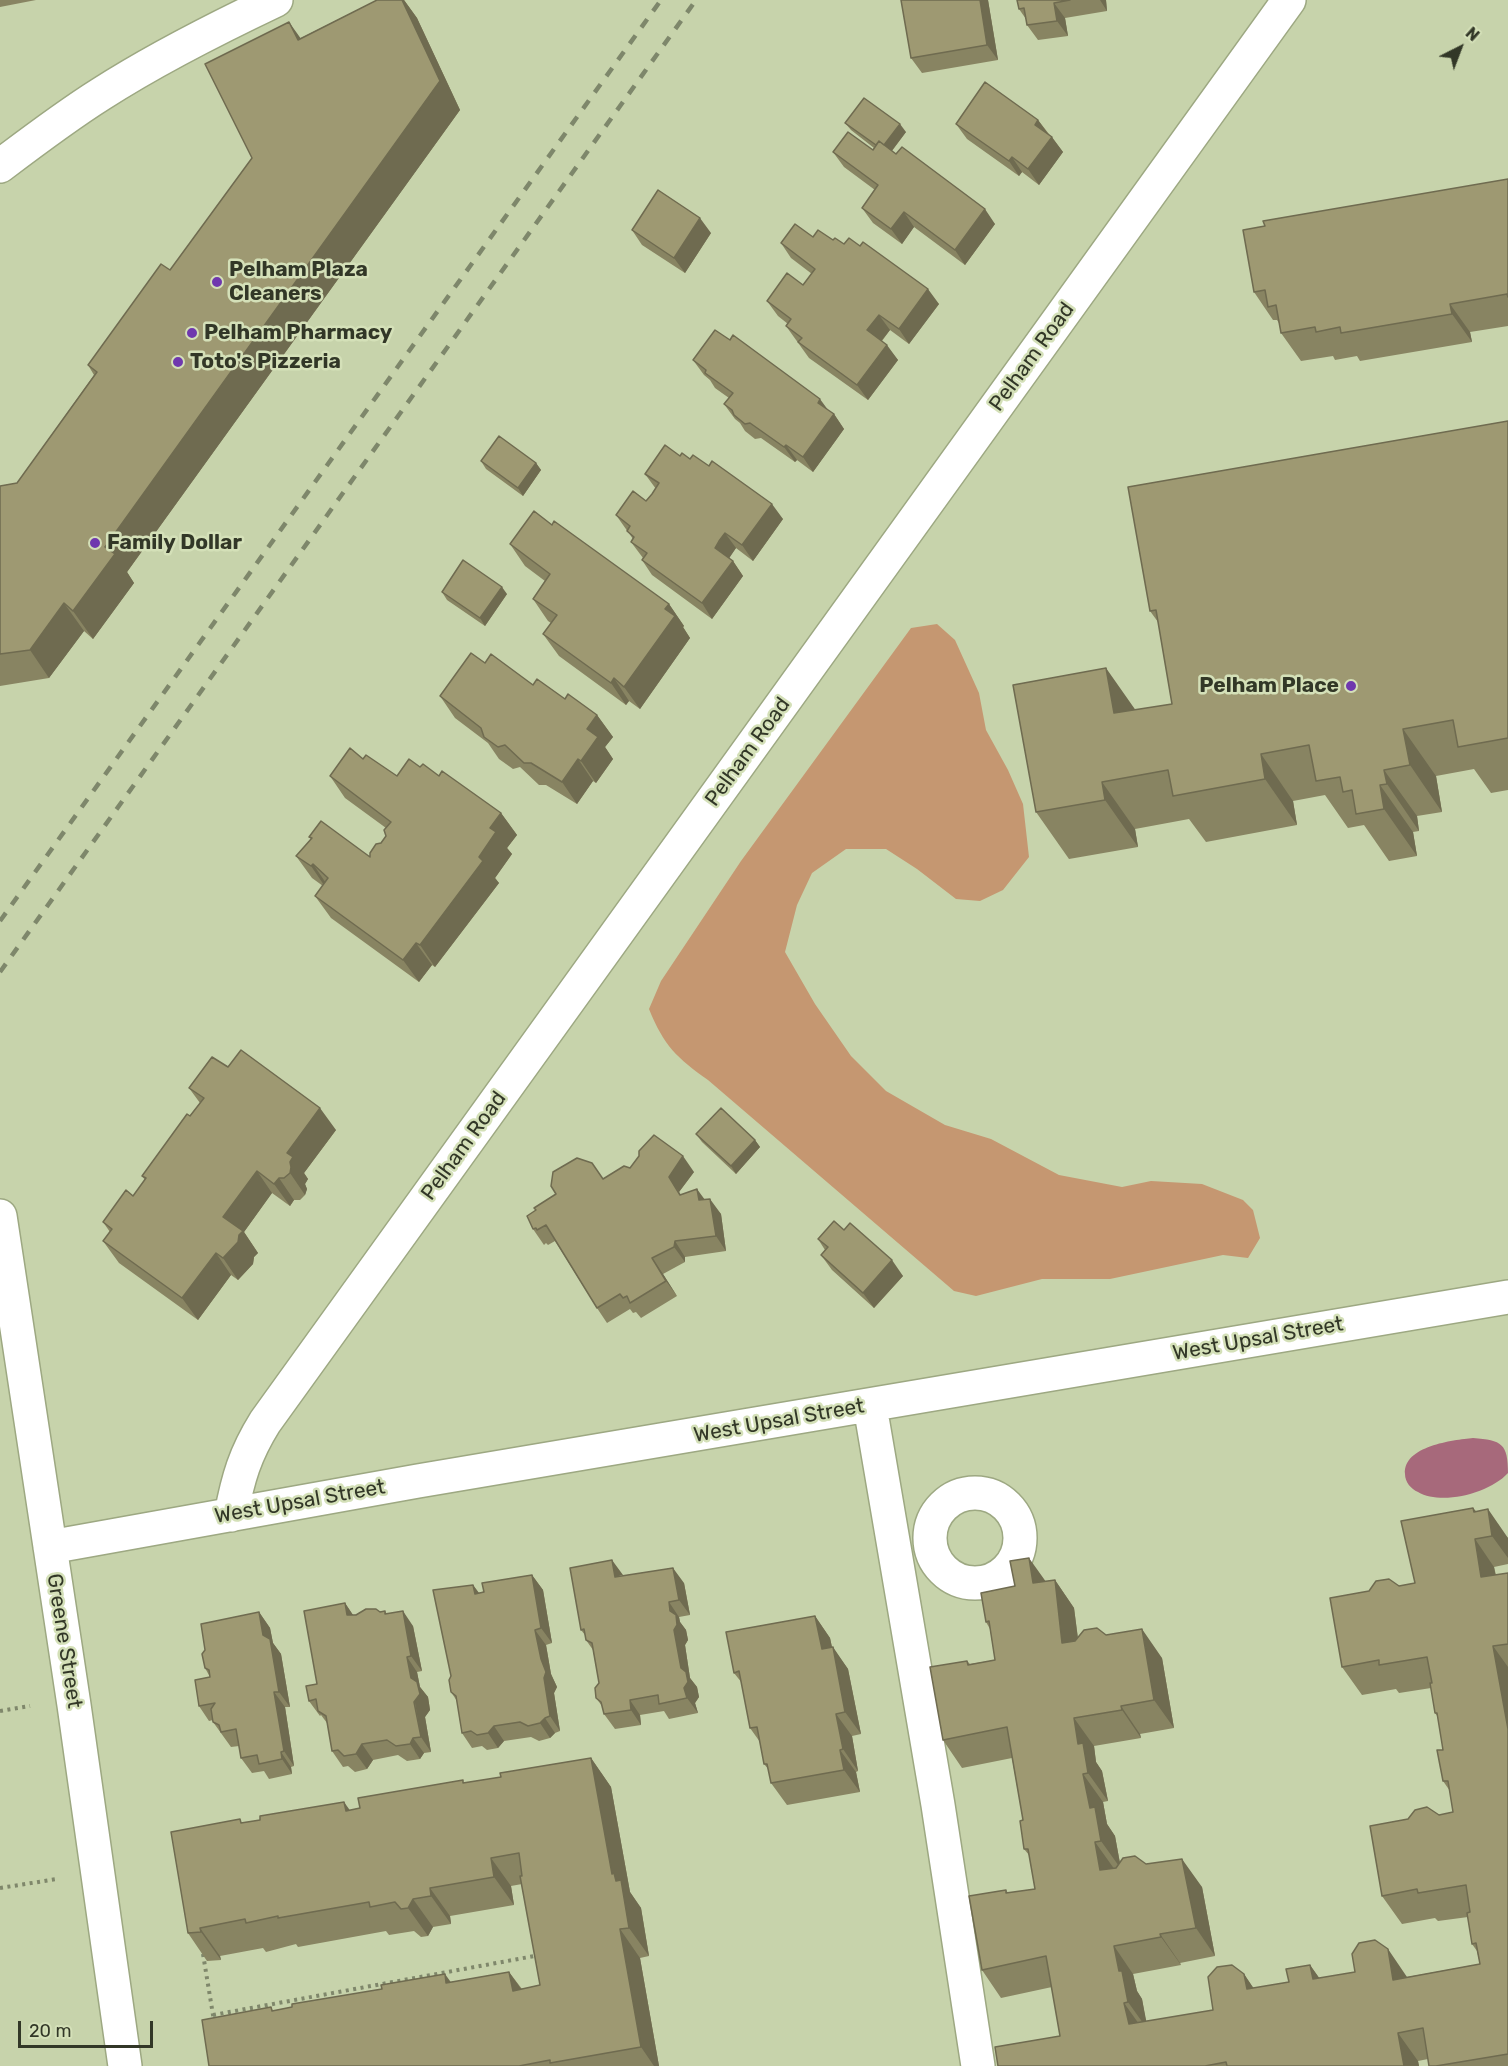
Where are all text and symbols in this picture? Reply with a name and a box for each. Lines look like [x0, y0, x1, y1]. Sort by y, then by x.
north arrow [1430, 18, 1490, 78]
text: N [1462, 23, 1483, 45]
place label: Pelham Plaza Cleaners [229, 257, 368, 307]
marker: Pelham Plaza Cleaners [210, 275, 224, 289]
street label: Pelham Road [984, 298, 1080, 416]
place label: Pelham Pharmacy [204, 320, 392, 346]
marker: Pelham Pharmacy [185, 326, 199, 340]
place label: Toto's Pizzeria [190, 349, 341, 375]
marker: Toto's Pizzeria [171, 355, 185, 369]
place label: Family Dollar [107, 530, 242, 556]
marker: Family Dollar [88, 536, 102, 550]
place label: Pelham Place [1199, 673, 1339, 699]
marker: Pelham Place [1344, 679, 1358, 693]
street label: Pelham Road [700, 693, 796, 811]
street label: Pelham Road [416, 1087, 512, 1205]
street label: West Upsal Street [1171, 1312, 1345, 1366]
street label: West Upsal Street [692, 1394, 866, 1448]
street label: West Upsal Street [213, 1475, 387, 1529]
street label: Greene Street [41, 1572, 87, 1710]
scale bar [21, 2009, 156, 2047]
text: 20 m [29, 2020, 71, 2042]

